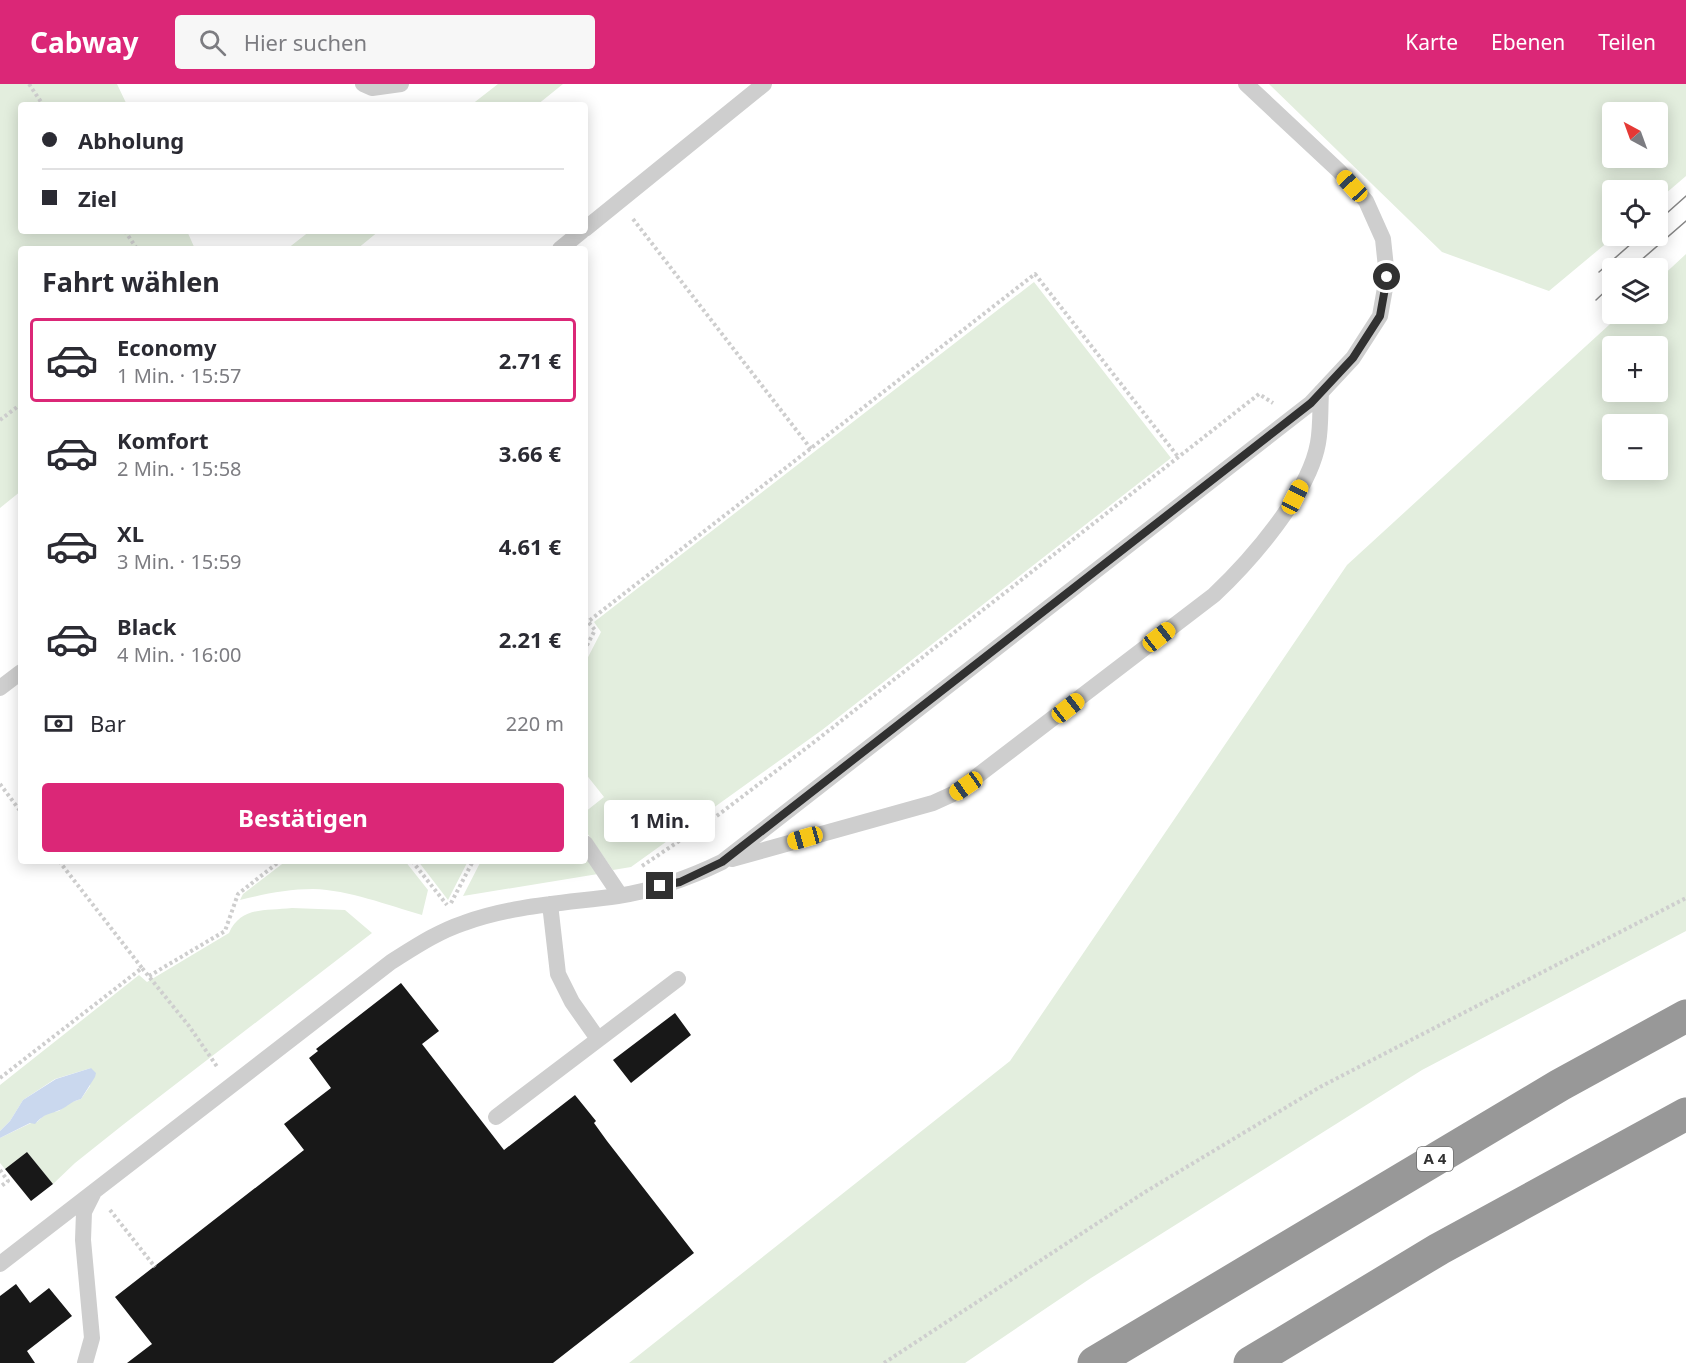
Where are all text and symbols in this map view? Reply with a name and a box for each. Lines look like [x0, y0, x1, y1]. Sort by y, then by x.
search box [175, 15, 595, 69]
text: Cabway [30, 23, 139, 61]
icon: search [196, 26, 229, 59]
text: Hier suchen [244, 27, 367, 57]
text: Karte [1405, 28, 1458, 56]
text: Ebenen [1491, 28, 1565, 56]
text: Teilen [1598, 28, 1656, 56]
north arrow [1602, 102, 1668, 168]
map controls [1602, 102, 1668, 480]
text: Abholung [78, 125, 184, 155]
car [1333, 167, 1371, 205]
button: locate [1602, 180, 1668, 246]
text: Ziel [78, 183, 117, 213]
button: layers [1602, 258, 1668, 324]
text: Fahrt wählen [42, 263, 220, 300]
route start [1373, 263, 1400, 290]
text: Economy [117, 332, 216, 362]
icon: car [45, 333, 99, 387]
button: + [1602, 336, 1668, 402]
text: 2.71 € [499, 345, 561, 375]
text: 1 Min. · 15:57 [117, 362, 242, 389]
button: − [1602, 414, 1668, 480]
text: Komfort [117, 425, 208, 455]
icon: car [45, 426, 99, 480]
text: 3.66 € [499, 438, 561, 468]
text: 2 Min. · 15:58 [117, 455, 242, 482]
car [1279, 477, 1311, 517]
text: XL [117, 518, 144, 548]
icon: car [45, 519, 99, 573]
text: 4.61 € [499, 531, 561, 561]
text: 3 Min. · 15:59 [117, 548, 242, 575]
text: Black [117, 611, 176, 641]
icon: car [45, 612, 99, 666]
car [1139, 619, 1179, 655]
text: 2.21 € [499, 624, 561, 654]
text: 4 Min. · 16:00 [117, 641, 242, 668]
car [1048, 690, 1088, 726]
icon: cash [42, 707, 75, 740]
text: Bar [90, 708, 126, 738]
text: 220 m [506, 710, 564, 737]
car [946, 768, 986, 804]
button: Bestätigen [42, 783, 564, 852]
callout: 1 Min. [604, 799, 716, 841]
text: 1 Min. [629, 807, 690, 834]
car [785, 824, 825, 852]
route end [646, 872, 673, 899]
road number: A 4 [1417, 1147, 1453, 1171]

